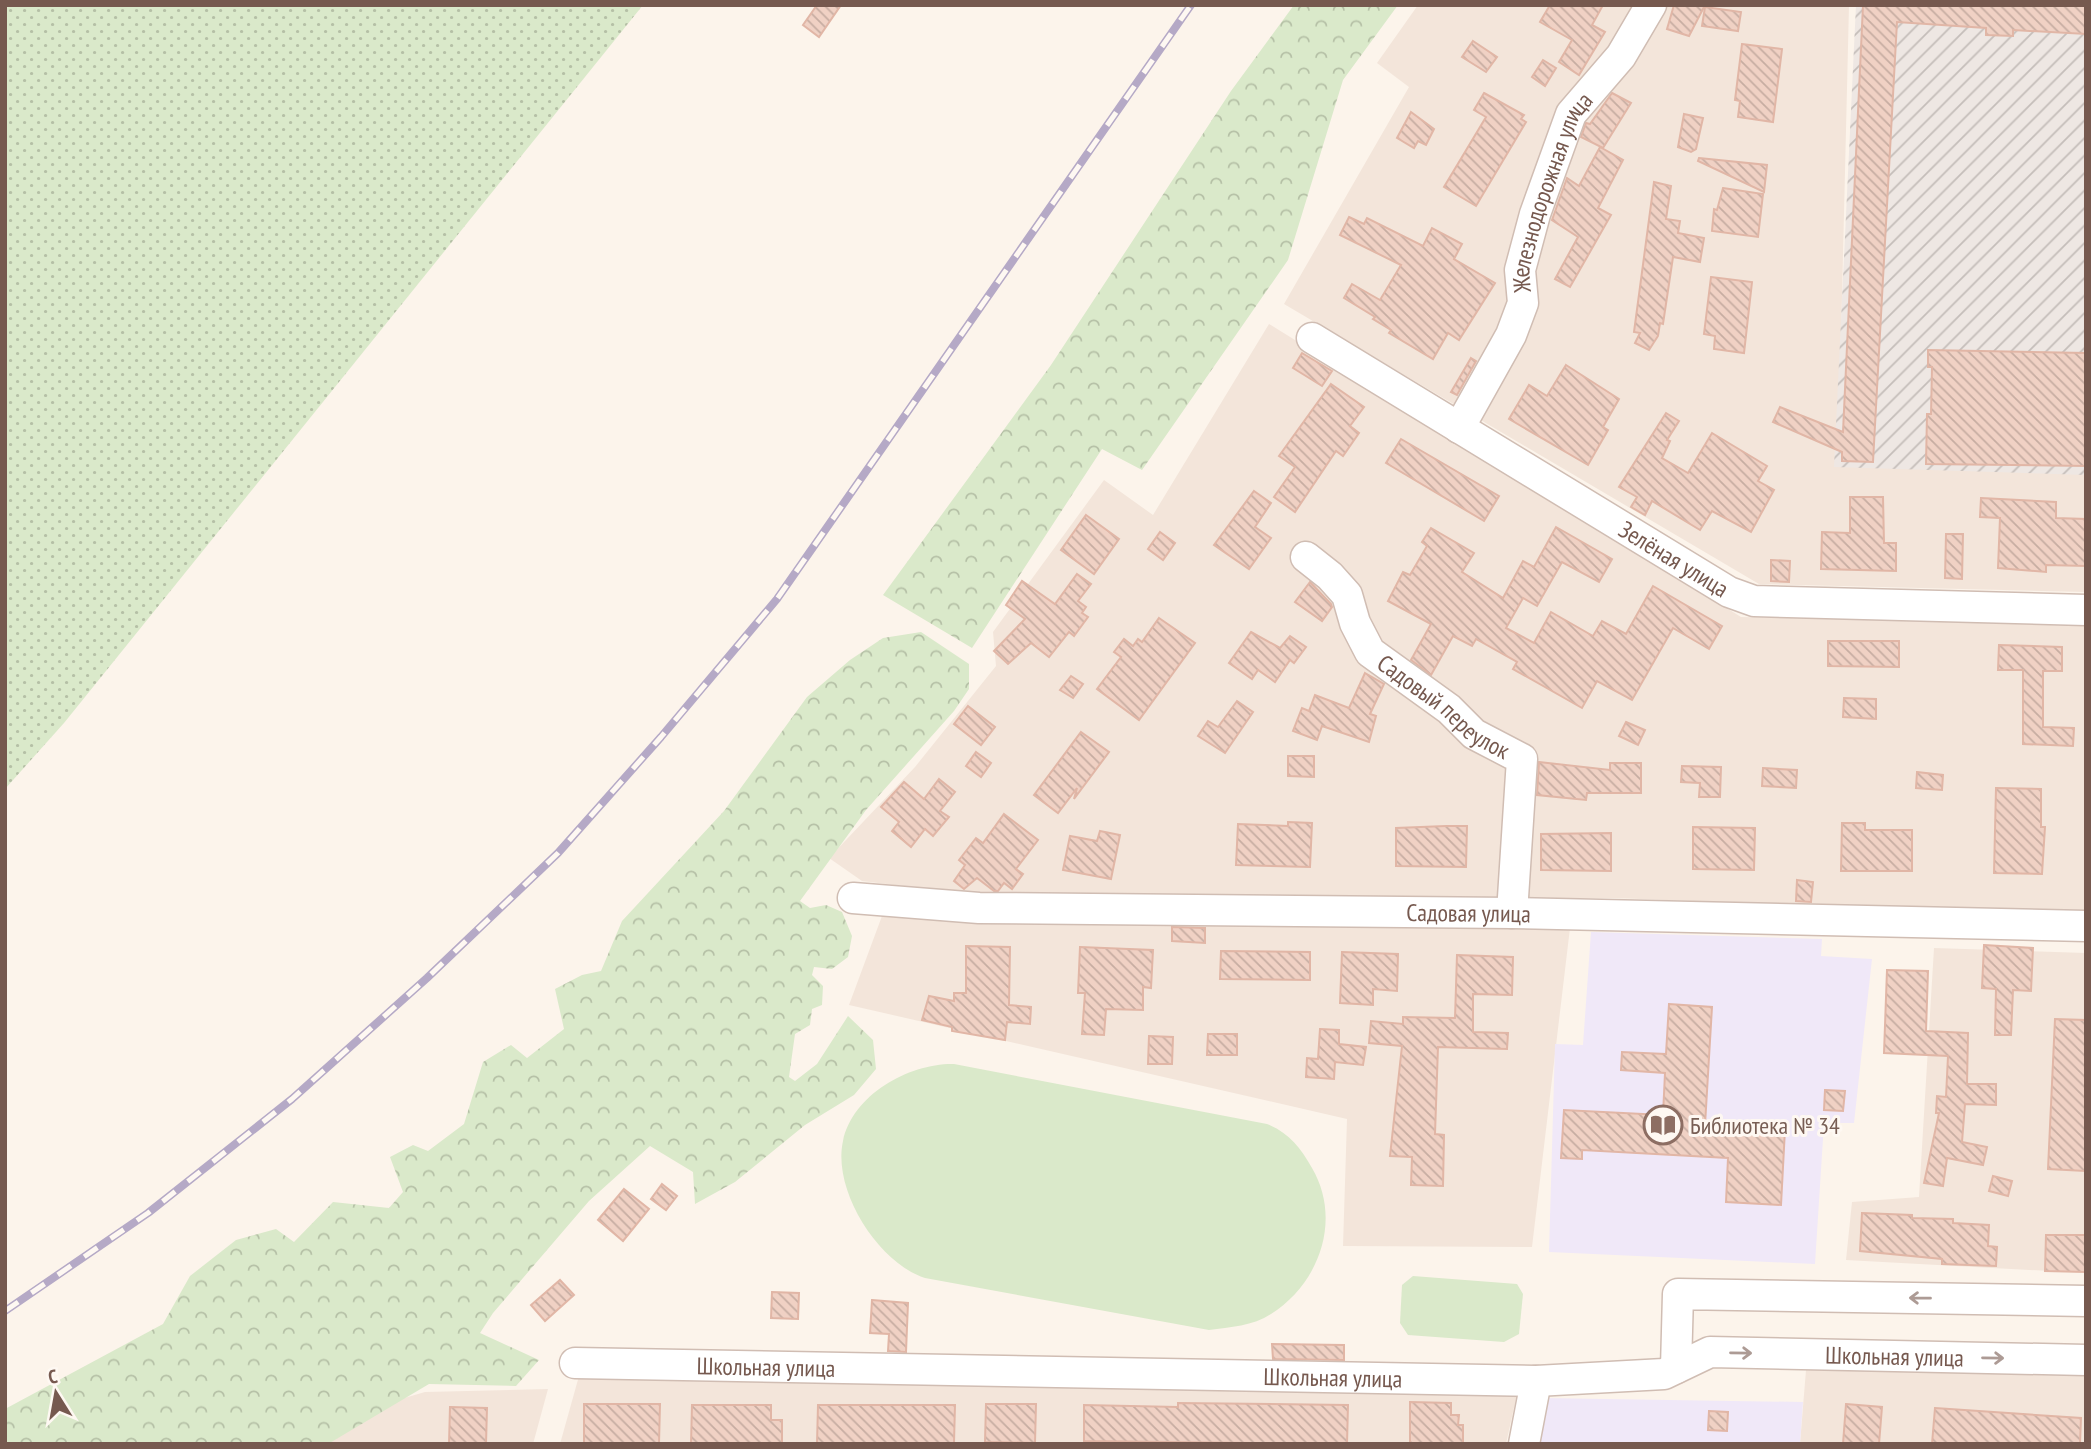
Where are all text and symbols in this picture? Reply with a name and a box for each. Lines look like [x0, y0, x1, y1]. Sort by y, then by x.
street label: Железнодорожная улица [1504, 85, 1599, 295]
street label: Зелёная улица [1613, 513, 1735, 604]
street label: Садовый переулок [1371, 647, 1516, 766]
street label: Садовая улица [1406, 897, 1531, 929]
library icon: Библиотека № 34 [1642, 1104, 1684, 1146]
place label: Библиотека № 34 [1690, 1110, 1840, 1141]
one-way arrow [1908, 1291, 1931, 1304]
street label: Школьная улица [1825, 1339, 1964, 1373]
one-way arrow [1729, 1346, 1752, 1359]
street label: Школьная улица [696, 1350, 836, 1383]
one-way arrow [1981, 1351, 2004, 1365]
north arrow [21, 1358, 91, 1428]
street label: Школьная улица [1263, 1360, 1402, 1394]
text: С [46, 1364, 60, 1389]

